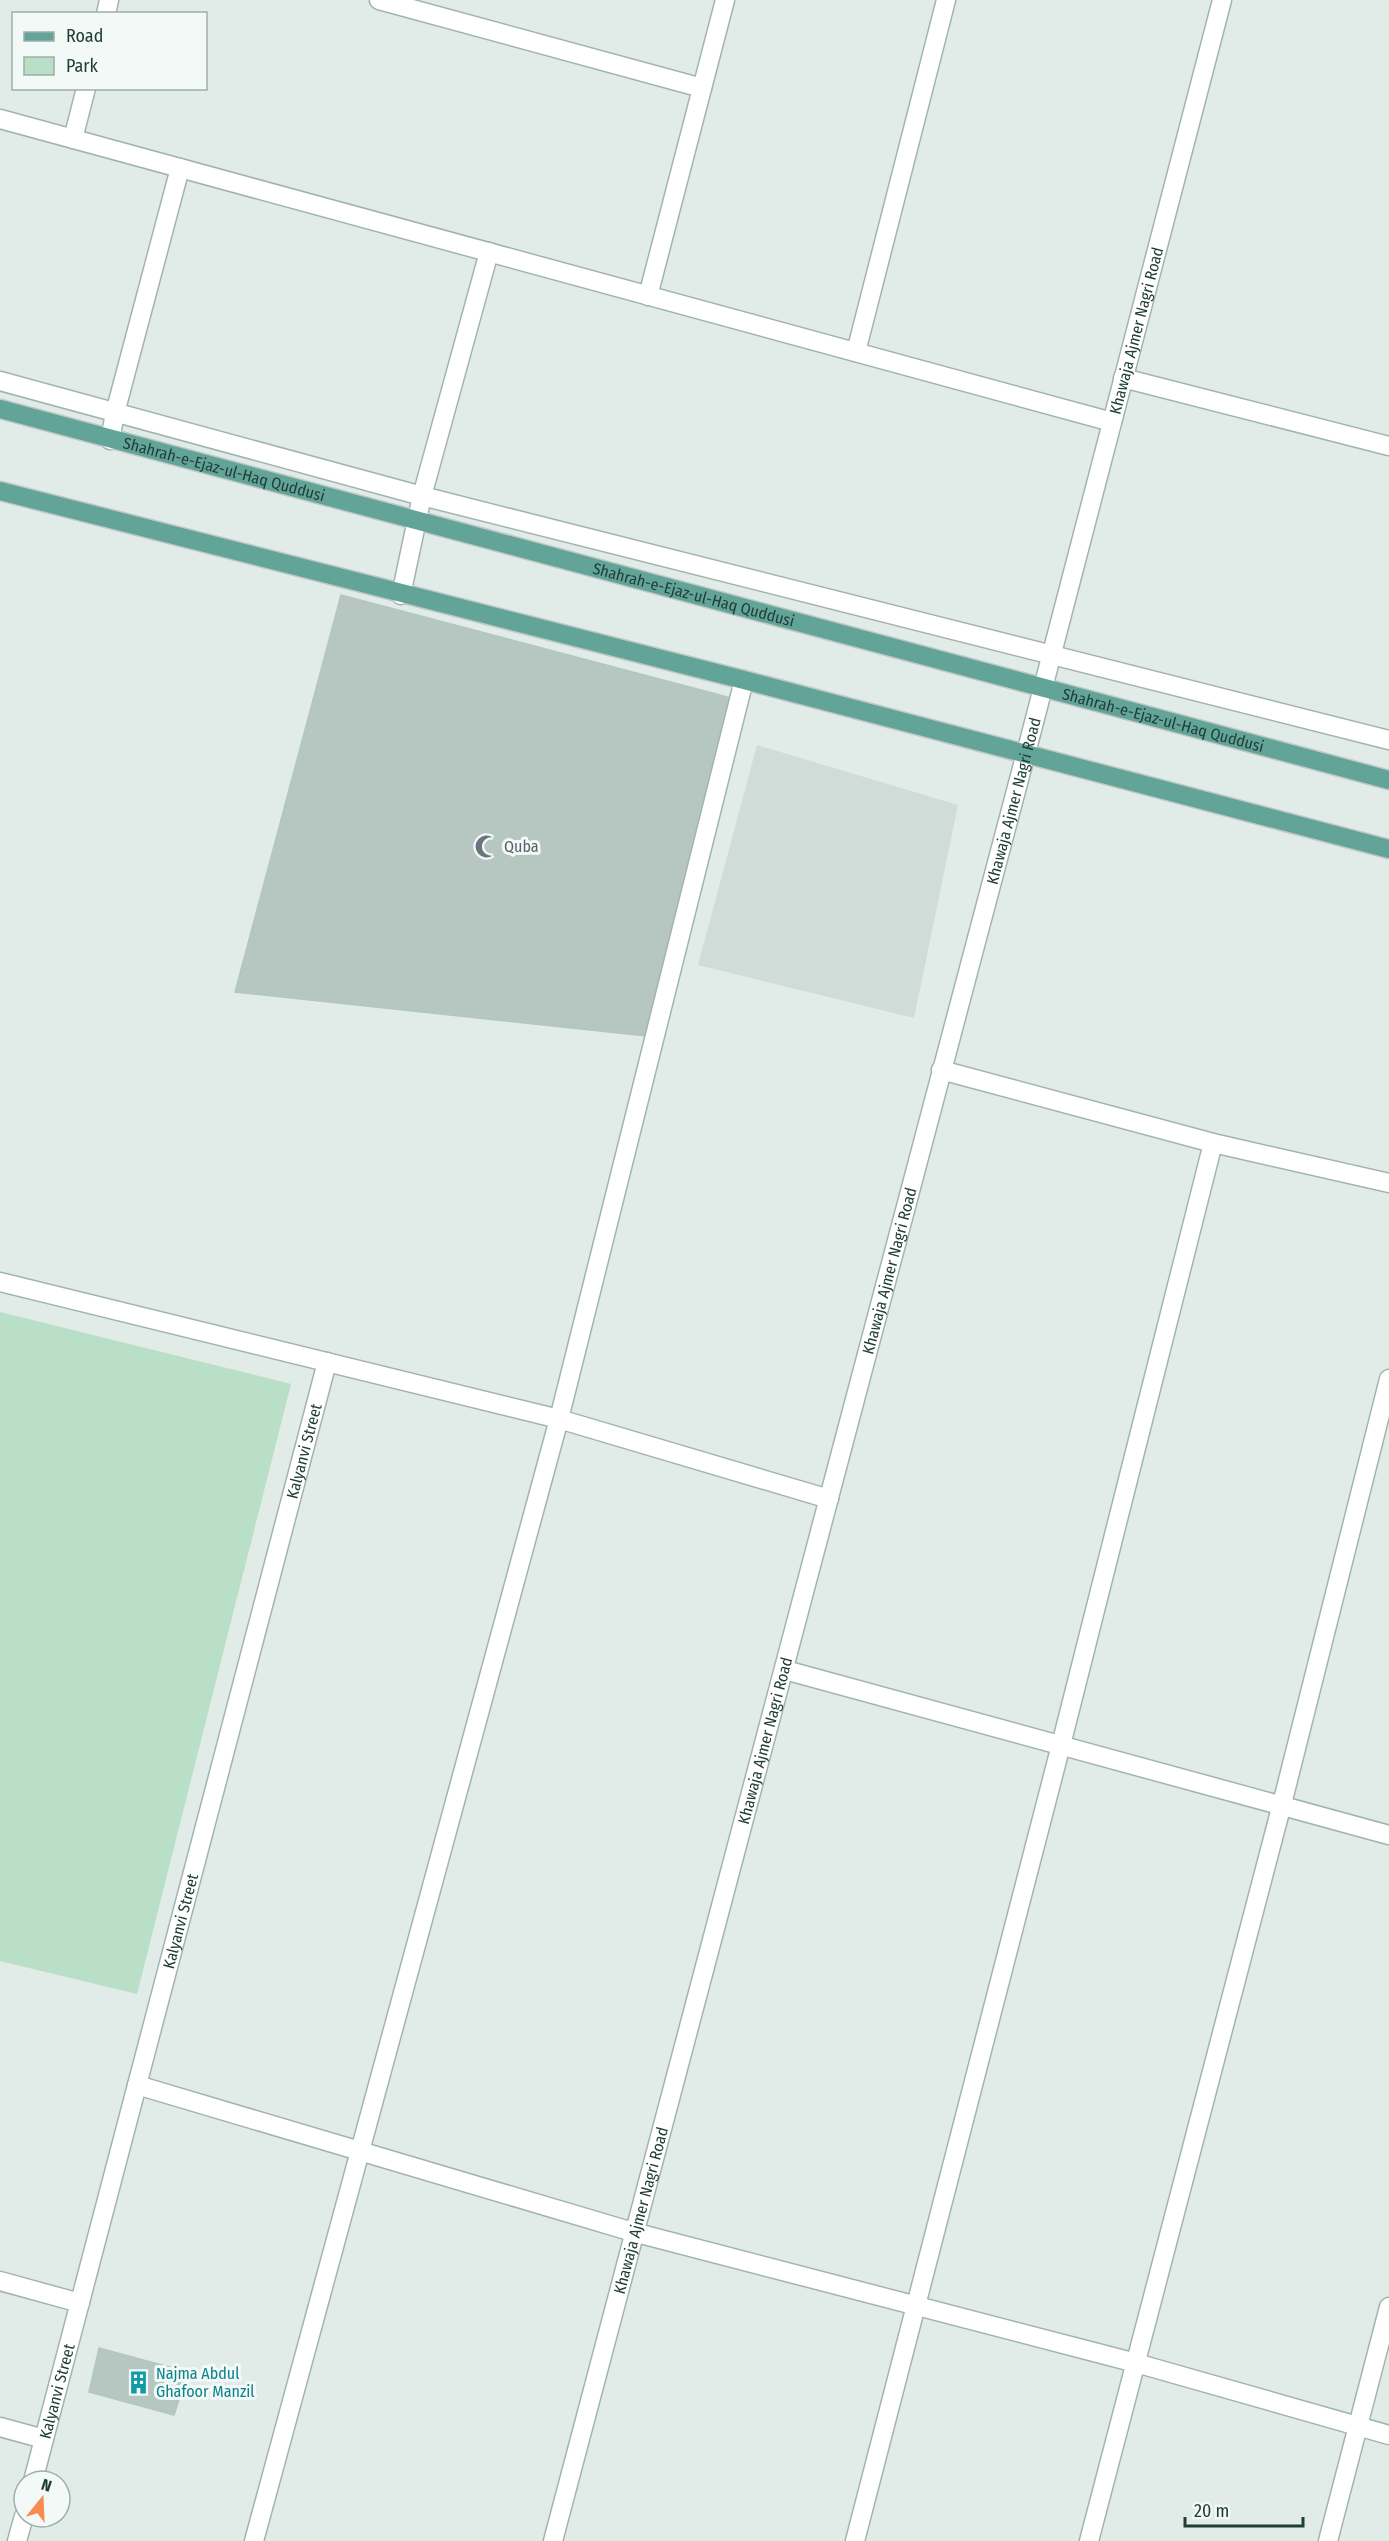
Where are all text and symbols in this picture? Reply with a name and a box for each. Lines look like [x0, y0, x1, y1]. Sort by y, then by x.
legend [12, 12, 207, 90]
text: Road [66, 25, 103, 47]
text: Park [66, 55, 99, 77]
street label: Khawaja Ajmer Nagri Road [1106, 245, 1167, 416]
street label: Shahrah-e-Ejaz-ul-Haq Quddusi [121, 433, 327, 505]
street label: Shahrah-e-Ejaz-ul-Haq Quddusi [591, 559, 796, 631]
street label: Shahrah-e-Ejaz-ul-Haq Quddusi [1060, 684, 1266, 756]
street label: Khawaja Ajmer Nagri Road [983, 715, 1045, 886]
mosque icon: Quba [473, 833, 499, 859]
place label: Quba [504, 837, 539, 856]
street label: Khawaja Ajmer Nagri Road [858, 1185, 921, 1356]
street label: Kalyanvi Street [283, 1401, 326, 1501]
street label: Khawaja Ajmer Nagri Road [734, 1655, 796, 1826]
street label: Kalyanvi Street [159, 1871, 202, 1971]
street label: Khawaja Ajmer Nagri Road [610, 2125, 672, 2296]
street label: Kalyanvi Street [36, 2341, 79, 2441]
place label: Najma Abdul Ghafoor Manzil [156, 2364, 255, 2401]
building icon: Najma Abdul Ghafoor Manzil [125, 2369, 151, 2395]
north arrow [12, 2469, 72, 2529]
text: N [39, 2475, 54, 2496]
scale bar [1185, 2490, 1304, 2528]
text: 20 m [1194, 2500, 1229, 2522]

